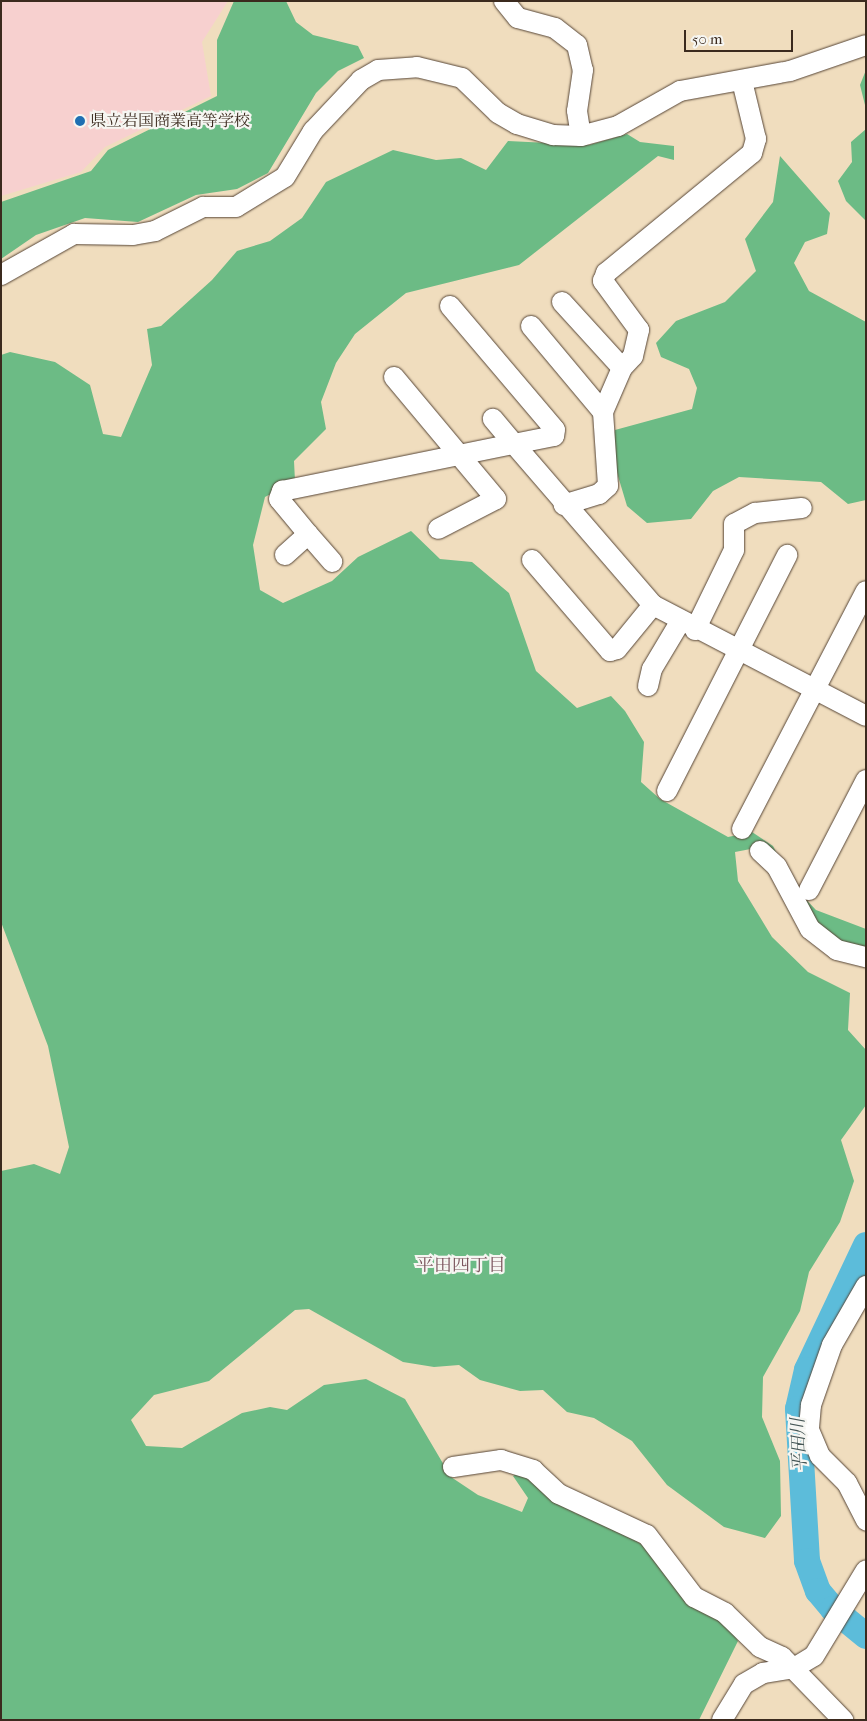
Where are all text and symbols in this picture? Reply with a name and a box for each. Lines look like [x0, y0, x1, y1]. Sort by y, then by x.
scale bar [687, 20, 796, 52]
text: 50 m [692, 30, 722, 48]
place label: 県立岩国商業高等学校 [90, 111, 250, 131]
marker: 県立岩国商業高等学校 [74, 115, 86, 127]
district label: 平田四丁目 [416, 1255, 506, 1277]
water label: 平田川 [788, 1417, 812, 1473]

